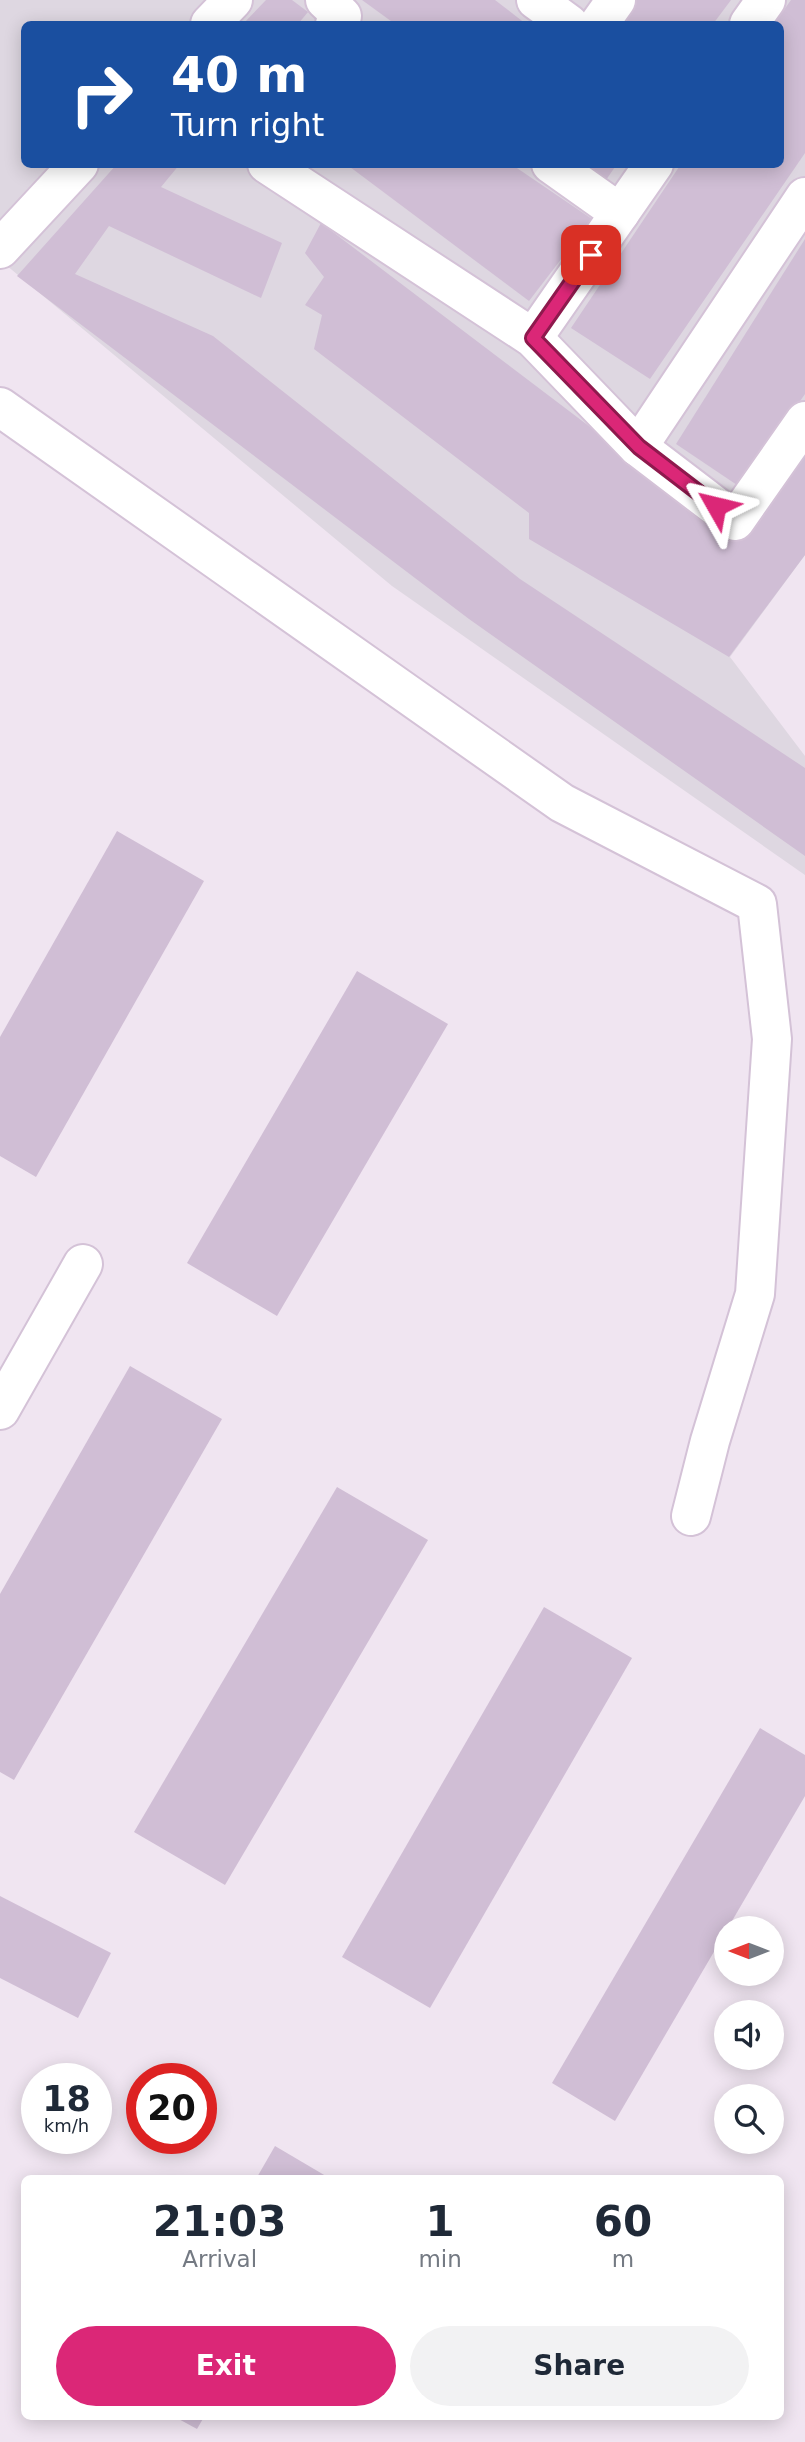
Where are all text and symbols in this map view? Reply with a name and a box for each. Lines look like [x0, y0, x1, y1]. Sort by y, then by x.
text: 40 m [171, 47, 307, 104]
icon: right [56, 49, 147, 140]
text: Turn right [171, 106, 324, 144]
pin [561, 225, 621, 285]
icon: arrive [572, 236, 610, 274]
position arrow [679, 469, 753, 543]
north arrow [714, 1916, 784, 1986]
map controls [714, 1916, 784, 2154]
button: sound [714, 2000, 784, 2070]
speed limit sign: 20 [126, 2063, 217, 2154]
text: 18 [42, 2079, 91, 2119]
button: search [714, 2084, 784, 2154]
text: km/h [44, 2115, 89, 2136]
text: 21:03 [153, 2197, 287, 2246]
text: 1 [425, 2197, 455, 2246]
text: 60 [594, 2197, 652, 2246]
text: Arrival [182, 2246, 257, 2272]
text: min [418, 2246, 462, 2272]
text: m [612, 2246, 634, 2272]
button: Exit [56, 2326, 396, 2406]
button: Share [410, 2326, 749, 2406]

